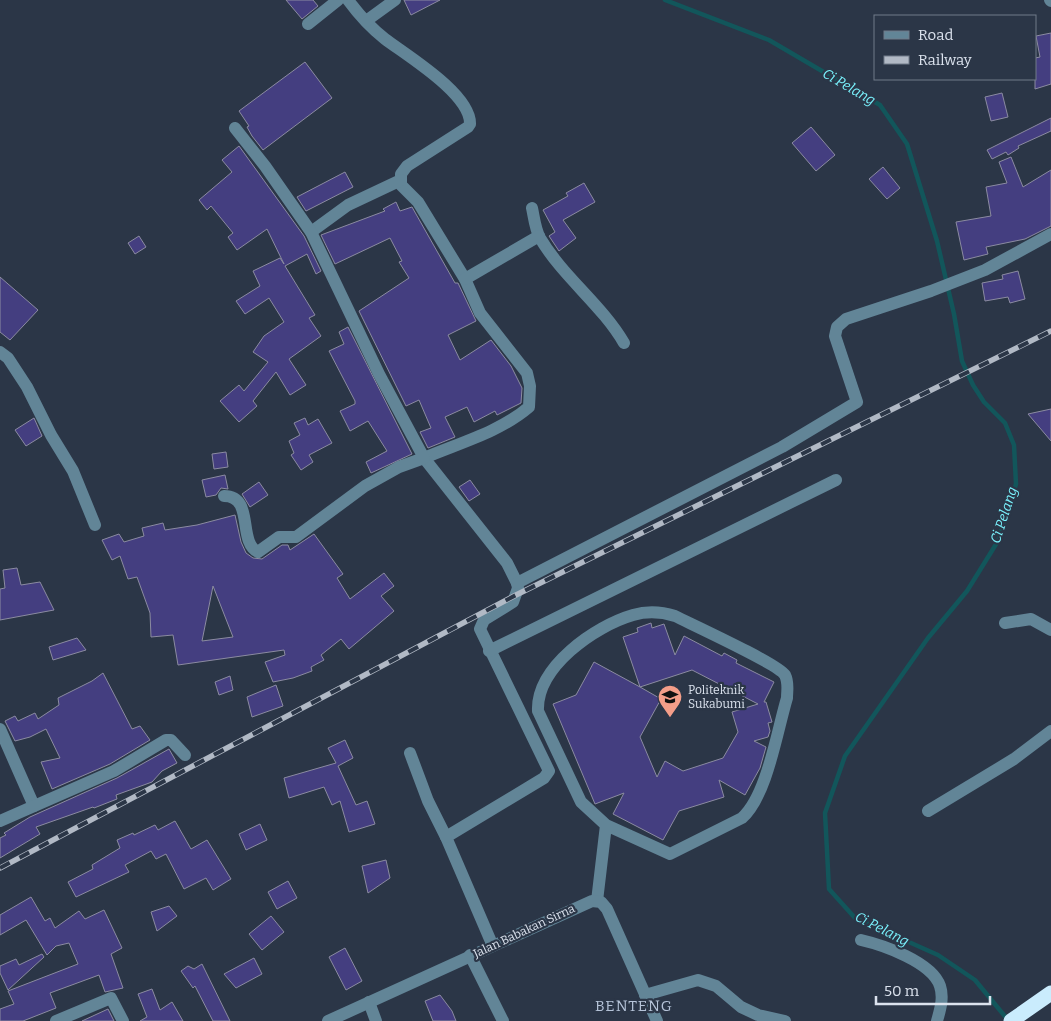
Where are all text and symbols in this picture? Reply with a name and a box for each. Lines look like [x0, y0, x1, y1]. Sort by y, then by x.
legend [874, 15, 1036, 80]
text: Road [918, 26, 953, 44]
text: Railway [918, 51, 972, 69]
water label: Ci Pelang [819, 65, 879, 109]
water label: Ci Pelang [987, 485, 1021, 545]
place label: Politeknik Sukabumi [688, 683, 745, 711]
school or university icon: Politeknik Sukabumi [657, 684, 683, 718]
street label: Jalan Babakan Sirna [470, 901, 577, 961]
water label: Ci Pelang [852, 908, 912, 950]
scale bar [876, 974, 990, 1006]
text: 50 m [884, 982, 920, 1000]
district label: BENTENG [595, 997, 673, 1015]

